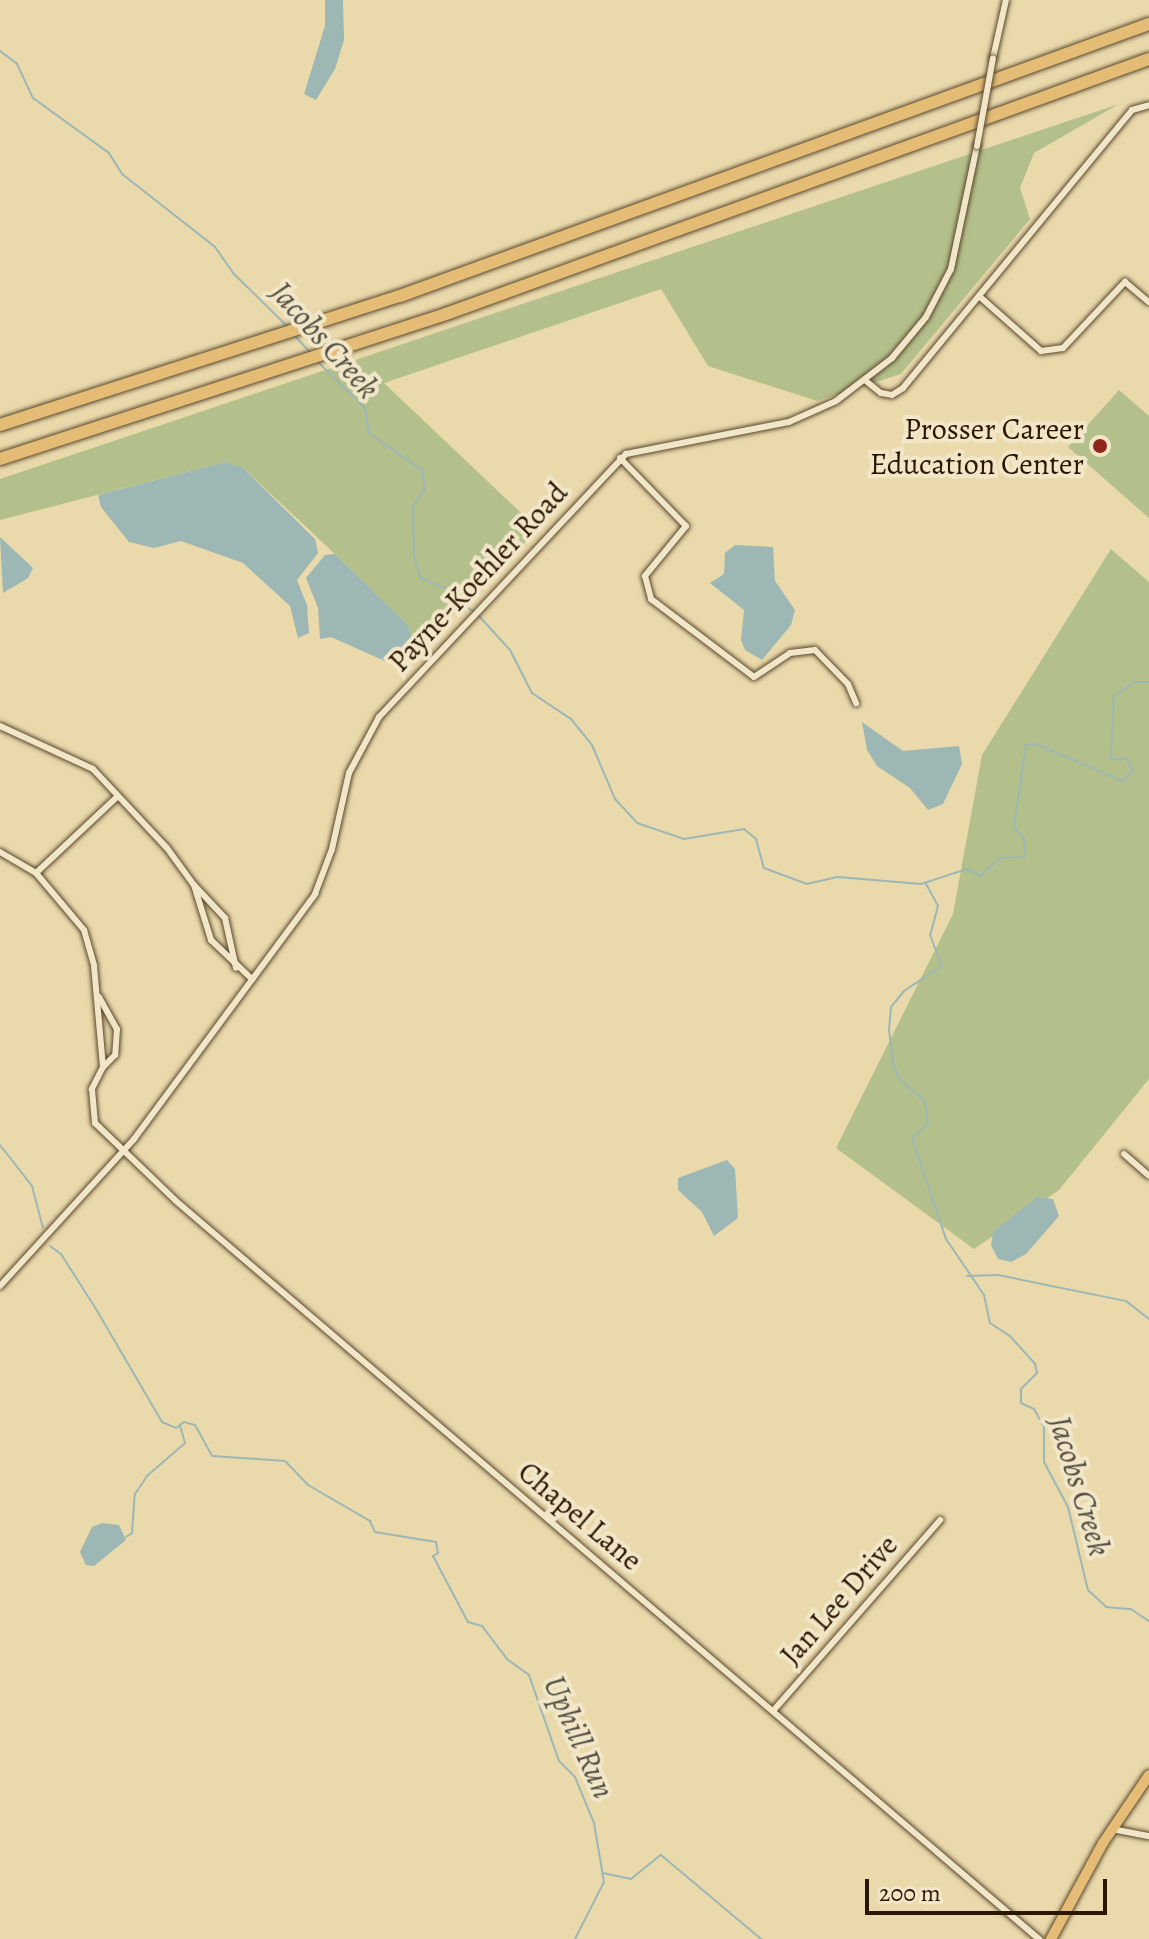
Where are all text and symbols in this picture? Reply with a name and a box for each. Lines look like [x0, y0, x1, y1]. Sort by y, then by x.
water label: Jacobs Creek [262, 274, 388, 406]
place label: Prosser Career Education Center [870, 411, 1084, 482]
marker: Prosser Career Education Center [1091, 437, 1109, 455]
street label: Payne-Koehler Road [381, 475, 575, 679]
water label: Jacobs Creek [1041, 1411, 1119, 1561]
street label: Chapel Lane [511, 1454, 649, 1578]
street label: Jan Lee Drive [773, 1528, 905, 1672]
water label: Uphill Run [535, 1670, 623, 1804]
scale bar [869, 1863, 1111, 1913]
text: 200 m [879, 1877, 941, 1909]

